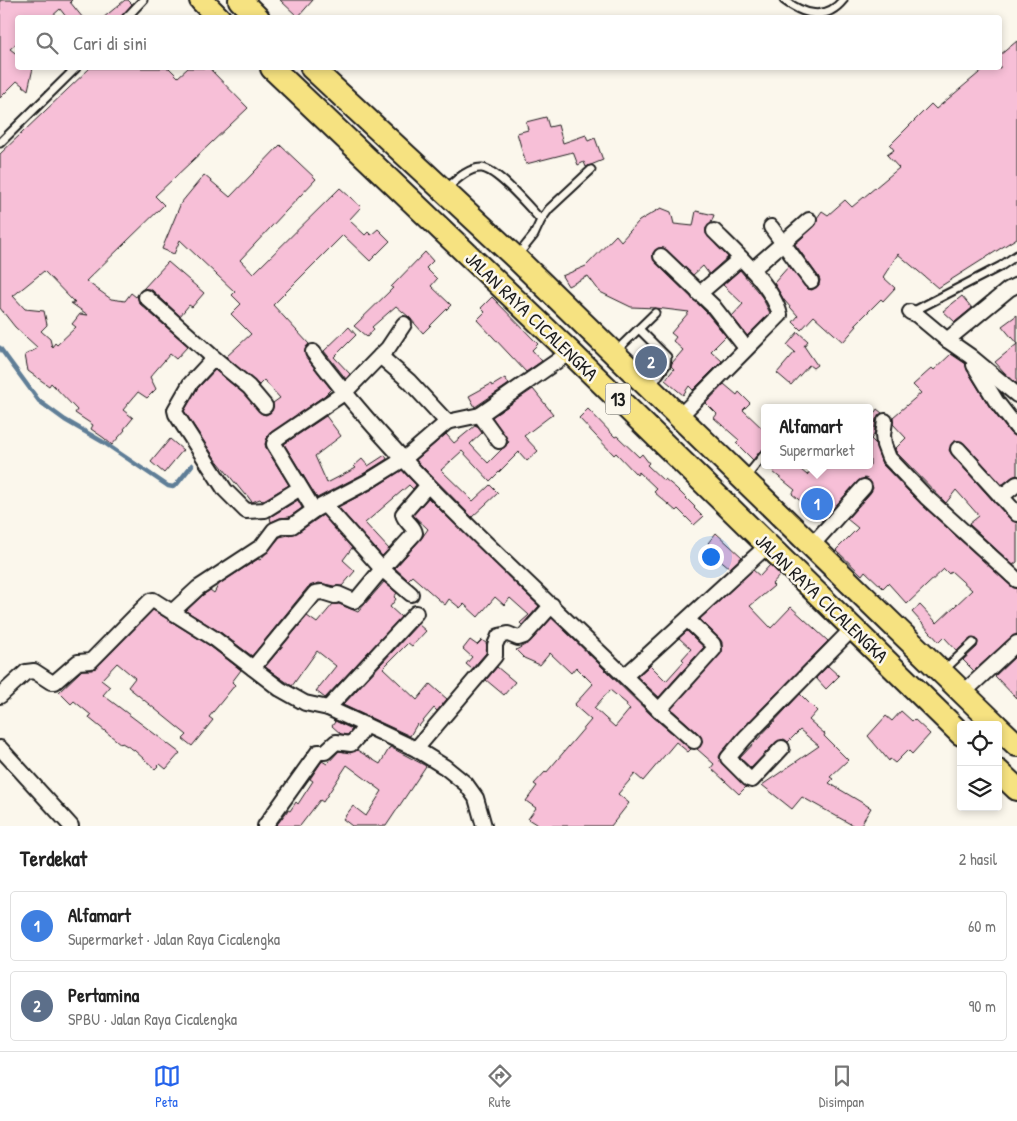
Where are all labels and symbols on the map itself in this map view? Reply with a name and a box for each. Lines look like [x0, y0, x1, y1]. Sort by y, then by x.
street label: JALAN RAYA CICALENGKA [460, 246, 604, 386]
pin: 2 [635, 343, 667, 381]
road number: 13 [606, 384, 630, 414]
pin: 1 [801, 485, 833, 523]
street label: JALAN RAYA CICALENGKA [750, 528, 894, 668]
your location [698, 544, 724, 570]

